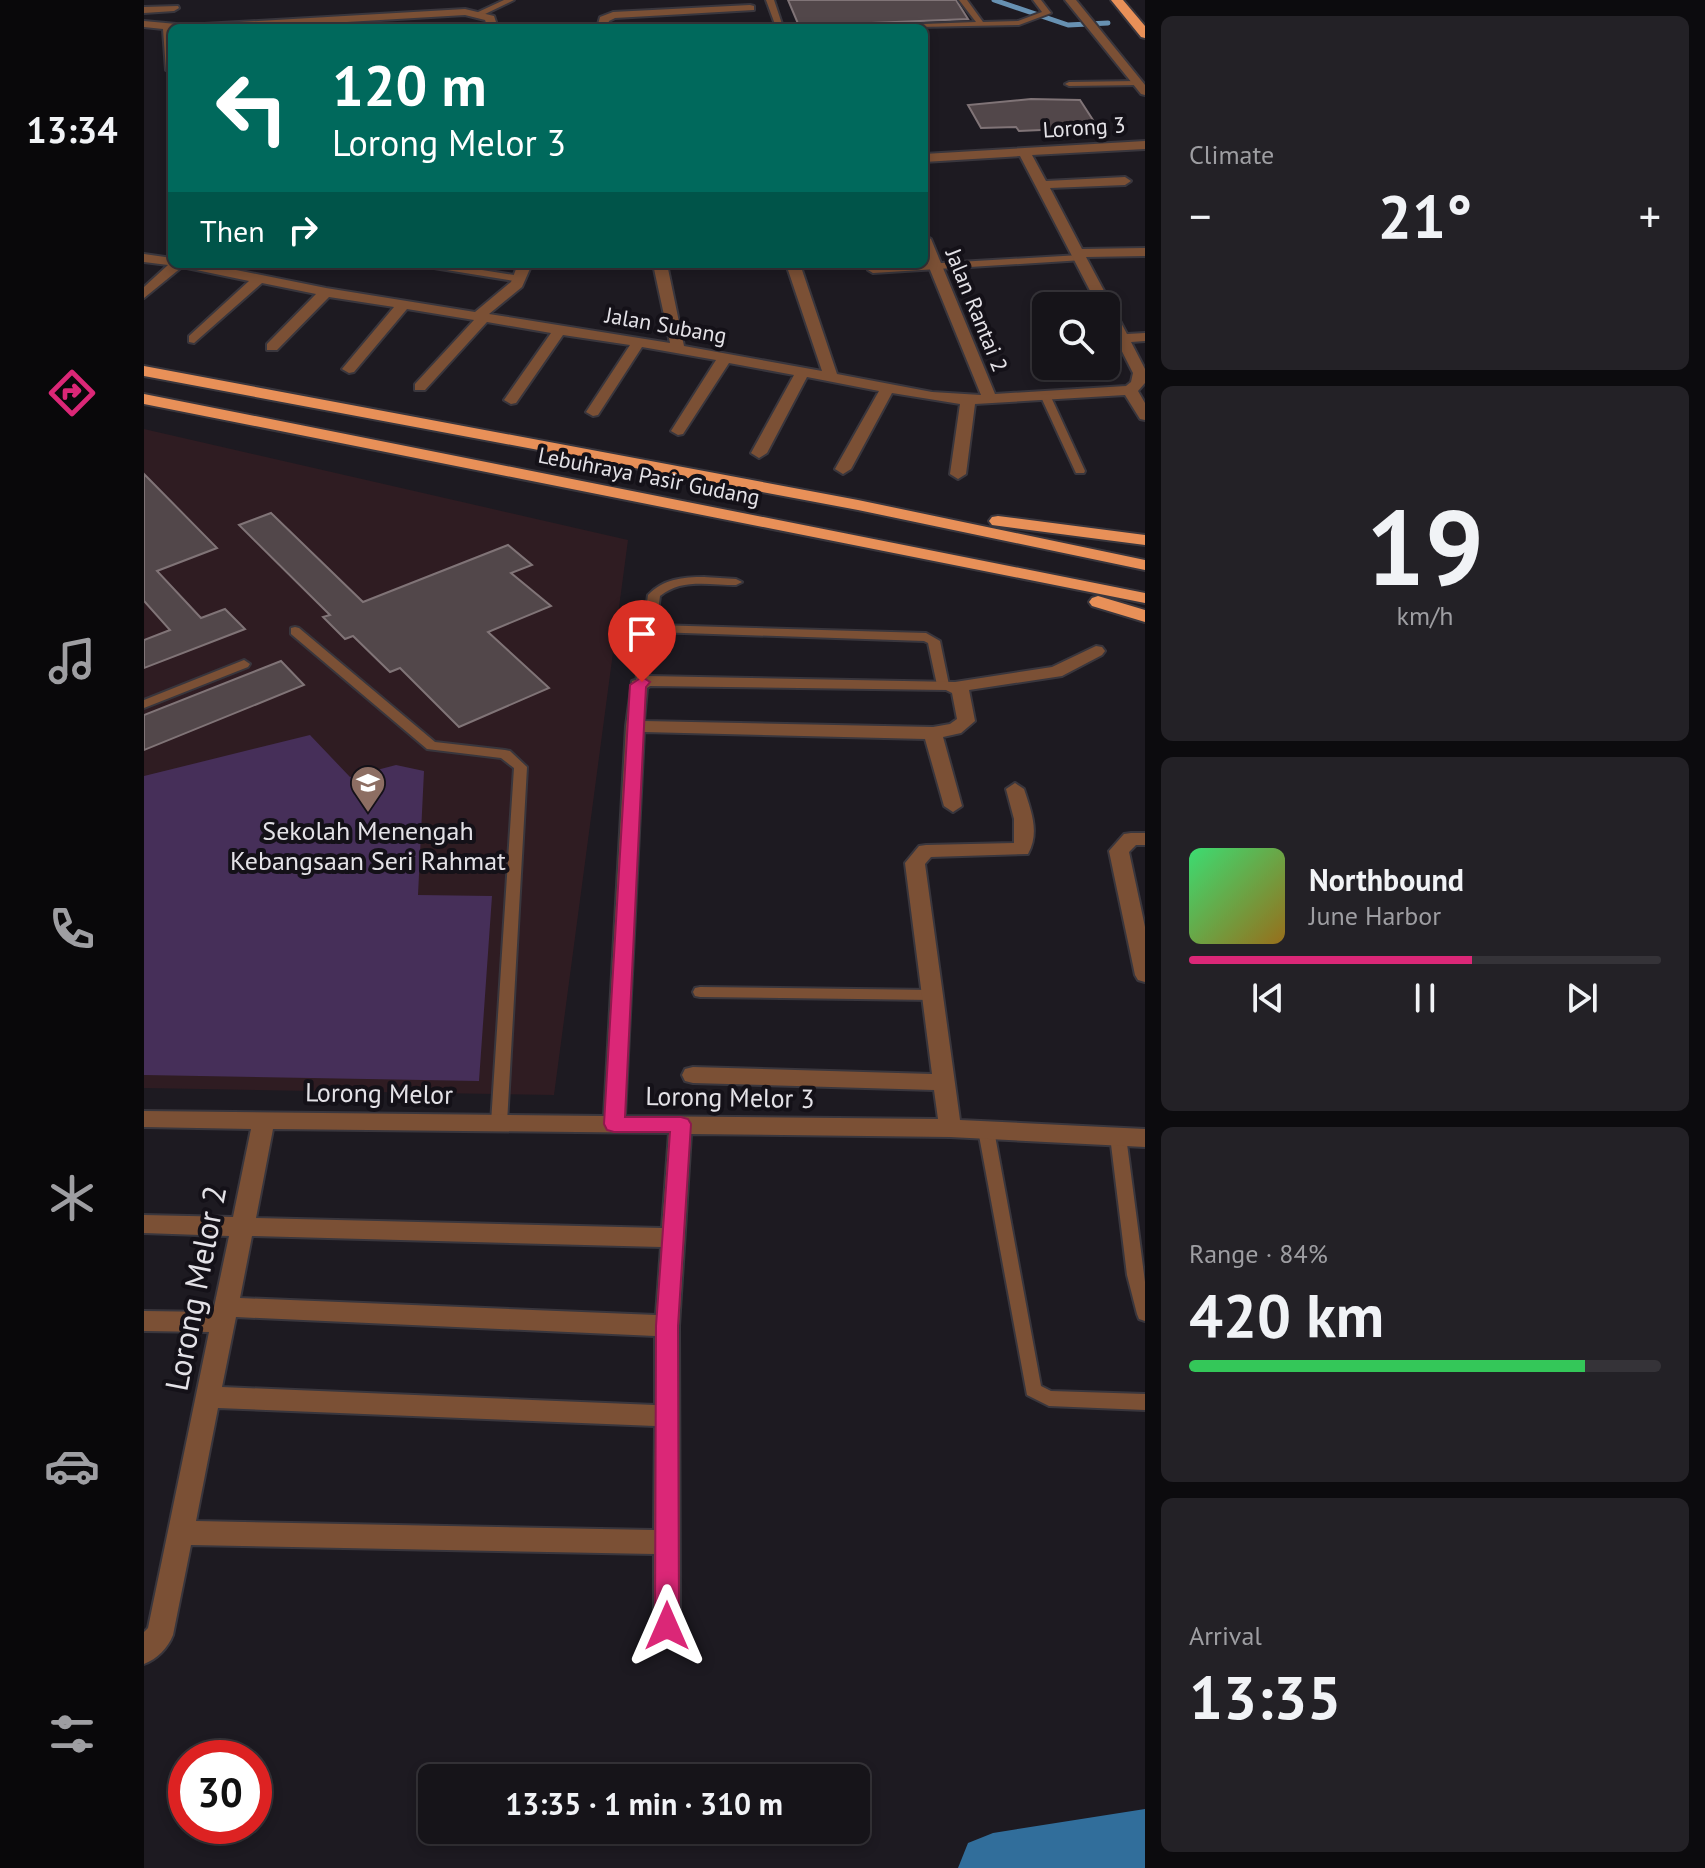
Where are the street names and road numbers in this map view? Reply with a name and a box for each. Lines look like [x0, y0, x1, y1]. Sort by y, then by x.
street label: Lorong 3 [1042, 110, 1126, 144]
street label: Jalan Rantai 2 [939, 243, 1014, 376]
street label: Jalan Subang [602, 300, 729, 349]
street label: Lebuhraya Pasir Gudang [536, 441, 762, 511]
street label: Lorong Melor [305, 1075, 453, 1111]
street label: Lorong Melor 3 [645, 1079, 815, 1115]
street label: Lorong Melor 2 [155, 1182, 235, 1394]

